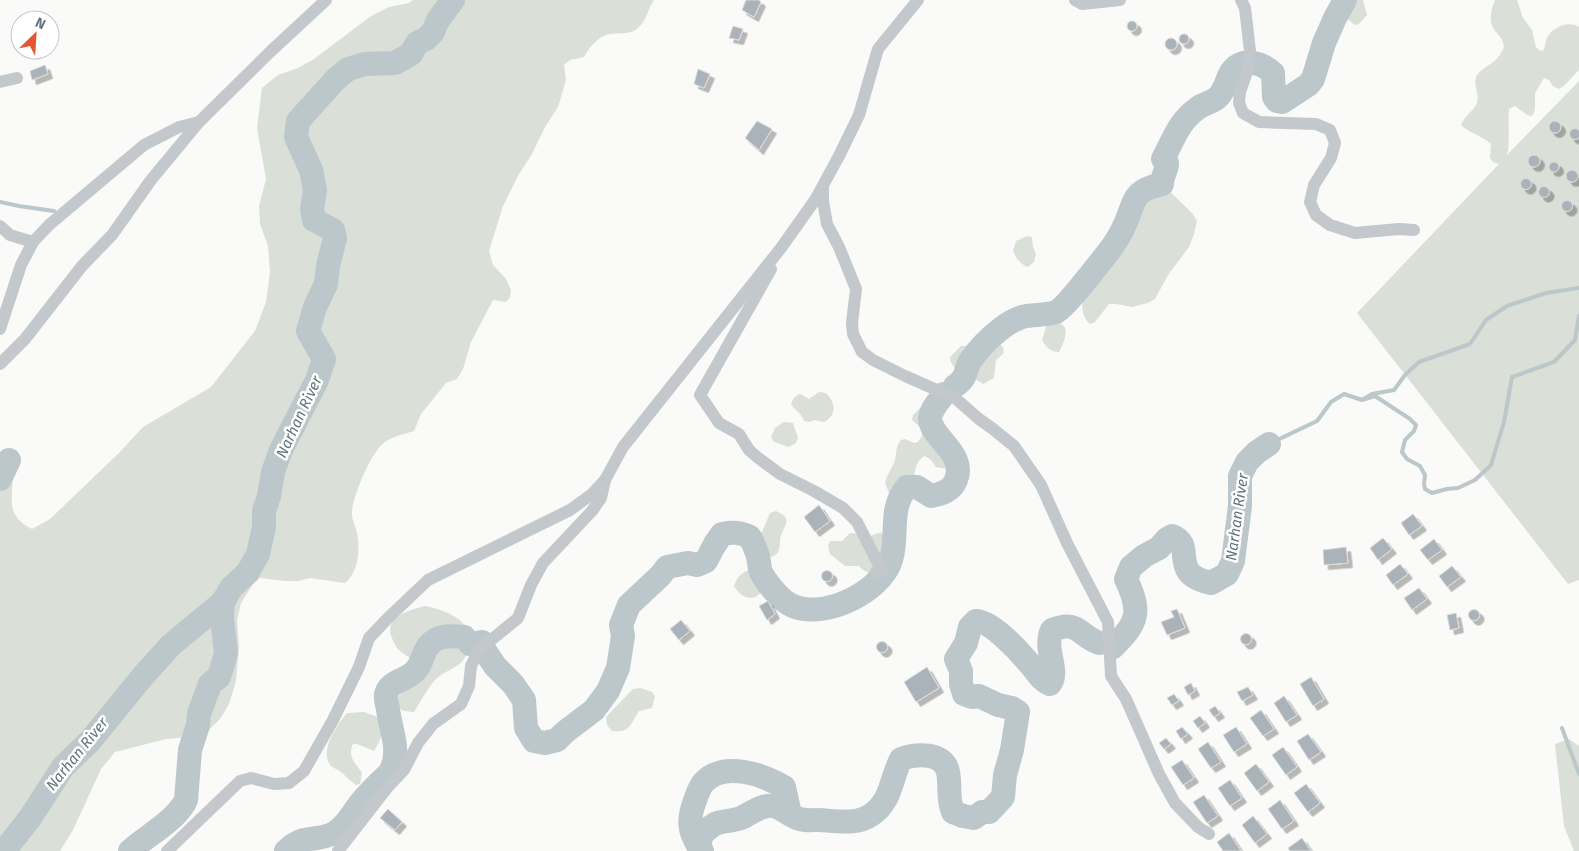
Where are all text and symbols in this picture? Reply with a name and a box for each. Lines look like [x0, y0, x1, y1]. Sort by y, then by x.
north arrow [10, 10, 60, 60]
text: N [32, 14, 48, 33]
water label: Narhan River [272, 372, 326, 461]
water label: Narhan River [1222, 471, 1252, 562]
water label: Narhan River [42, 713, 113, 794]

